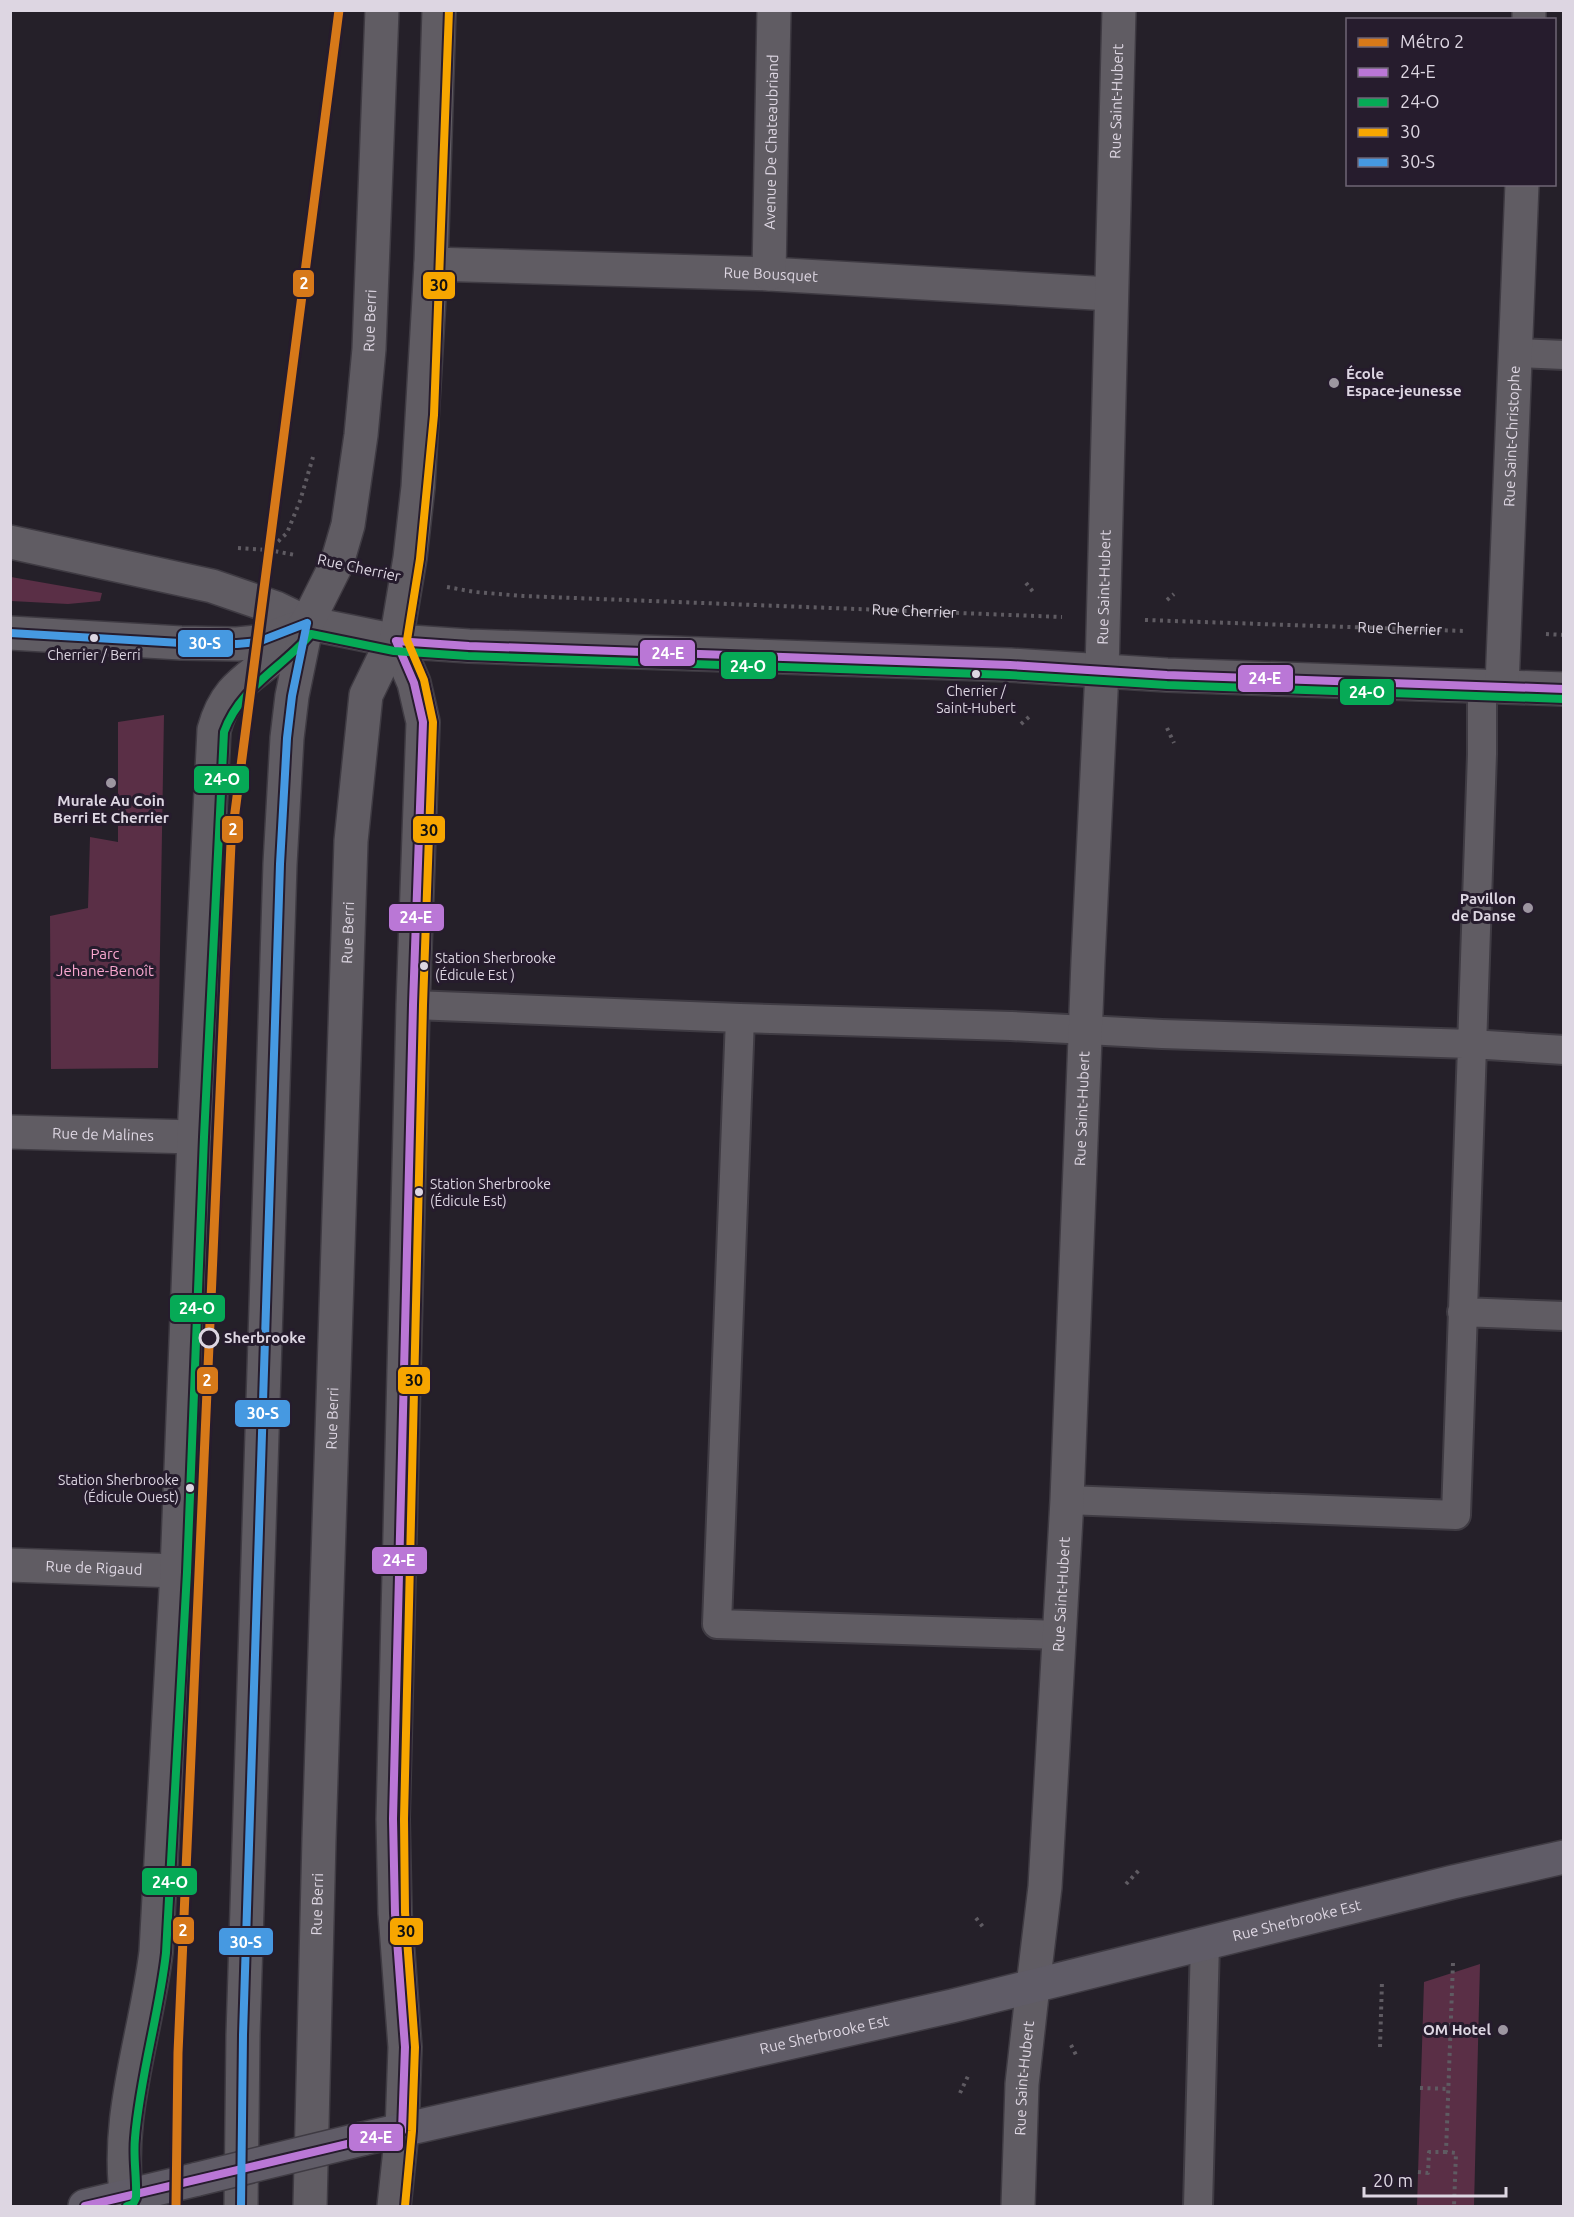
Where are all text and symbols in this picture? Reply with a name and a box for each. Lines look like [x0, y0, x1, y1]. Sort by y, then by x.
legend [1346, 18, 1556, 186]
text: Métro 2 [1400, 31, 1464, 51]
street label: Rue Saint-Hubert [1106, 43, 1126, 159]
street label: Avenue De Chateaubriand [761, 54, 781, 230]
text: 24-E [1400, 61, 1436, 81]
text: 24-O [1400, 91, 1440, 111]
text: 30 [1400, 121, 1420, 141]
text: 30-S [1400, 151, 1435, 171]
street label: Rue Bousquet [723, 264, 819, 285]
line badge: 2 [292, 269, 315, 298]
line badge: 30 [422, 271, 456, 300]
text: 2 [299, 274, 309, 292]
text: 30 [430, 276, 448, 294]
street label: Rue Berri [360, 289, 379, 352]
place label: École Espace-jeunesse [1346, 365, 1462, 399]
street label: Rue Saint-Christophe [1500, 365, 1523, 507]
marker: École Espace-jeunesse [1327, 376, 1341, 390]
street label: Rue Saint-Hubert [1094, 529, 1114, 645]
street label: Rue Cherrier [316, 550, 403, 585]
street label: Rue Cherrier [871, 601, 957, 621]
street label: Rue Cherrier [1357, 618, 1443, 638]
line badge: 30-S [177, 629, 234, 658]
marker: Cherrier / Berri [88, 632, 100, 644]
text: 30-S [189, 634, 221, 652]
line badge: 24-E [639, 639, 696, 667]
text: 24-E [652, 644, 684, 662]
place label: Cherrier / Berri [47, 647, 141, 663]
line badge: 24-O [720, 651, 777, 680]
text: 24-O [730, 657, 766, 675]
line badge: 24-E [1237, 664, 1294, 693]
marker: Cherrier / Saint-Hubert [970, 668, 982, 680]
text: 24-E [1249, 669, 1281, 687]
line badge: 24-O [1339, 678, 1395, 706]
place label: Cherrier / Saint-Hubert [936, 683, 1016, 716]
text: 24-O [1349, 683, 1385, 701]
line badge: 24-O [193, 765, 250, 794]
text: 24-O [204, 770, 240, 788]
marker: Murale Au Coin Berri Et Cherrier [104, 776, 118, 790]
place label: Murale Au Coin Berri Et Cherrier [53, 792, 170, 826]
line badge: 2 [221, 815, 244, 844]
line badge: 30 [412, 815, 446, 844]
text: 2 [228, 820, 238, 838]
text: 30 [420, 821, 438, 839]
place label: Pavillon de Danse [1451, 890, 1516, 924]
street label: Rue Berri [338, 901, 357, 964]
marker: Pavillon de Danse [1521, 901, 1535, 915]
line badge: 24-E [388, 903, 445, 932]
text: 24-E [400, 908, 432, 926]
park label: Parc Jehane-Benoît [56, 945, 154, 979]
place label: Station Sherbrooke (Édicule Est ) [435, 950, 556, 983]
marker: Station Sherbrooke (Édicule Est ) [418, 960, 430, 972]
street label: Rue Saint-Hubert [1071, 1051, 1092, 1166]
street label: Rue de Malines [52, 1124, 154, 1144]
place label: Station Sherbrooke (Édicule Est) [430, 1176, 551, 1209]
marker: Station Sherbrooke (Édicule Est) [413, 1186, 425, 1198]
line badge: 24-O [169, 1294, 226, 1323]
text: 24-O [179, 1299, 215, 1317]
marker: Sherbrooke [199, 1328, 219, 1348]
place label: Sherbrooke [224, 1329, 306, 1346]
line badge: 2 [196, 1366, 219, 1395]
line badge: 30 [397, 1366, 431, 1395]
text: 2 [202, 1371, 212, 1389]
text: 30 [405, 1371, 423, 1389]
street label: Rue Berri [322, 1387, 341, 1450]
line badge: 30-S [234, 1399, 291, 1428]
text: 30-S [247, 1404, 279, 1422]
place label: Station Sherbrooke (Édicule Ouest) [58, 1472, 179, 1505]
marker: Station Sherbrooke (Édicule Ouest) [184, 1482, 196, 1494]
street label: Rue Saint-Hubert [1049, 1536, 1073, 1652]
line badge: 24-E [371, 1546, 428, 1575]
text: 24-E [383, 1551, 415, 1569]
street label: Rue de Rigaud [45, 1557, 143, 1578]
line badge: 24-O [141, 1867, 198, 1896]
text: 24-O [152, 1873, 188, 1891]
street label: Rue Berri [308, 1873, 326, 1936]
street label: Rue Sherbrooke Est [1231, 1896, 1363, 1944]
line badge: 2 [172, 1916, 195, 1945]
line badge: 30 [389, 1917, 424, 1946]
text: 2 [178, 1921, 188, 1939]
text: 30 [397, 1922, 415, 1940]
line badge: 30-S [218, 1927, 274, 1956]
text: 30-S [230, 1933, 262, 1951]
street label: Rue Sherbrooke Est [758, 2011, 891, 2057]
street label: Rue Saint-Hubert [1011, 2020, 1037, 2136]
place label: OM Hotel [1423, 2021, 1491, 2038]
marker: OM Hotel [1496, 2023, 1510, 2037]
line badge: 24-E [348, 2123, 404, 2152]
text: 24-E [360, 2128, 392, 2146]
scale bar [1364, 2160, 1506, 2198]
text: 20 m [1373, 2170, 1413, 2190]

